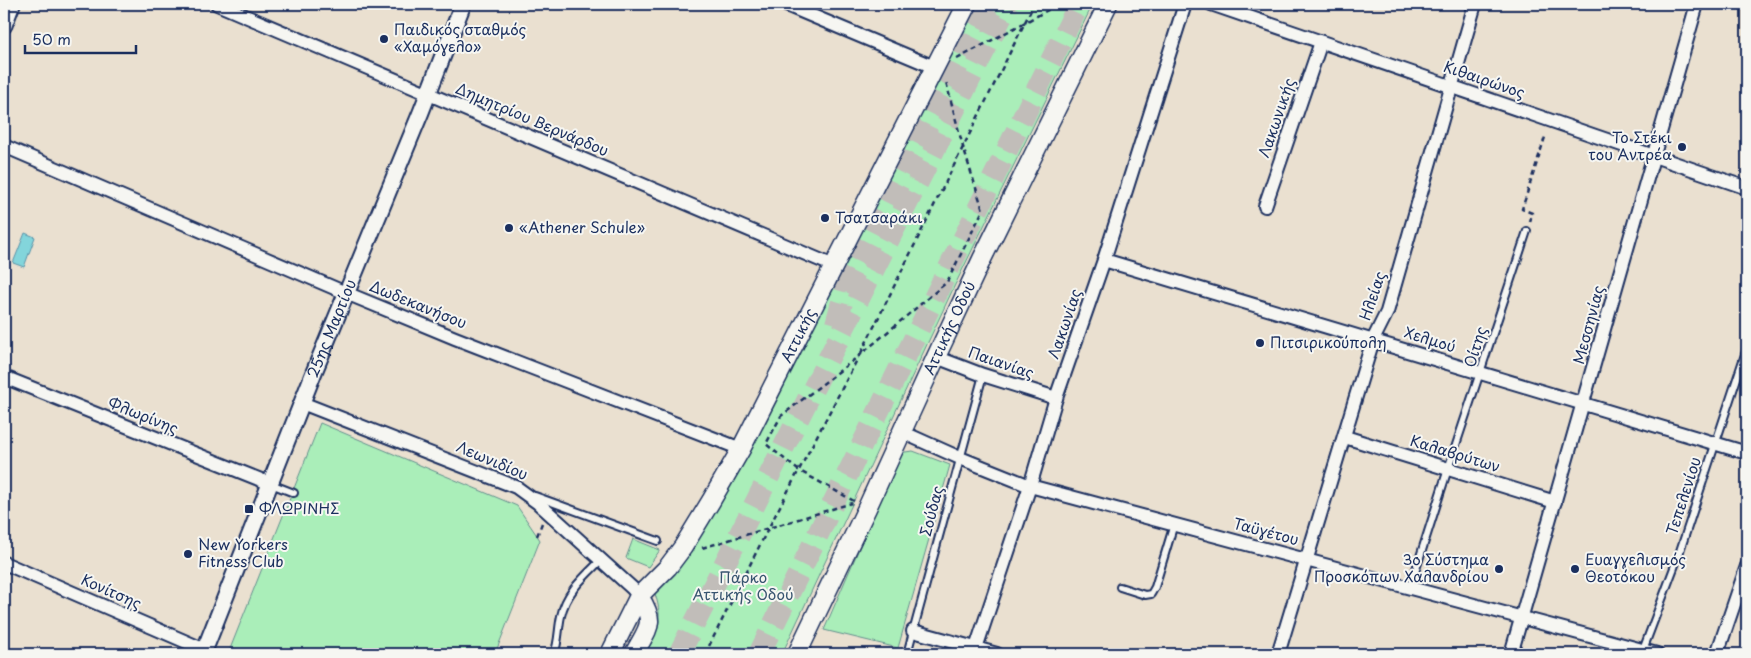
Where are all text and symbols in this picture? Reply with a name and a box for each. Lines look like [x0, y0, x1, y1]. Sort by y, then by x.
place label: Παιδικός σταθμός «Χαμόγελο» [394, 17, 527, 57]
scale bar [25, 22, 136, 54]
text: 50 m [32, 27, 71, 50]
marker: Παιδικός σταθμός «Χαμόγελο» [378, 33, 390, 45]
street label: Κιθαιρώνος [1441, 54, 1529, 103]
street label: Λακωνικής [1251, 74, 1300, 160]
street label: Δημητρίου Βερνάρδου [452, 76, 613, 161]
place label: Το Στέκι του Αντρέα [1588, 125, 1672, 165]
marker: Το Στέκι του Αντρέα [1676, 141, 1688, 153]
place label: Τσατσαράκι [835, 205, 923, 228]
marker: Τσατσαράκι [819, 212, 831, 224]
place label: «Athener Schule» [519, 215, 646, 238]
marker: «Athener Schule» [503, 222, 515, 234]
street label: Ηλείας [1352, 268, 1391, 323]
street label: Δωδεκανήσου [367, 274, 471, 334]
street label: 25ης Μαρτίου [300, 275, 361, 381]
street label: Αττικής Οδού [917, 277, 980, 378]
street label: Μεσσηνίας [1566, 282, 1609, 367]
street label: Λακωνίας [1041, 285, 1086, 362]
street label: Αττικής [774, 303, 821, 366]
street label: Χελμού [1402, 320, 1459, 357]
street label: Οίτης [1457, 323, 1492, 370]
place label: Πιτσιρικούπολη [1270, 330, 1387, 353]
marker: Πιτσιρικούπολη [1254, 337, 1266, 349]
street label: Παιανίας [966, 340, 1038, 384]
street label: Φλωρίνης [105, 390, 182, 439]
street label: Καλαβρύτων [1408, 428, 1503, 477]
street label: Λεωνιδίου [453, 434, 532, 485]
street label: Τεπελενίου [1659, 454, 1706, 538]
street label: Σούδας [913, 482, 948, 539]
place label: ΦΛΩΡΙΝΗΣ [259, 496, 339, 519]
marker: ΦΛΩΡΙΝΗΣ [243, 503, 255, 515]
street label: Ταϋγέτου [1231, 511, 1302, 550]
place label: New Yorkers Fitness Club [198, 532, 288, 572]
place label: 3ο Σύστημα Προσκόπων Χαλανδρίου [1314, 547, 1489, 587]
place label: Ευαγγελισμός Θεοτόκου [1585, 547, 1686, 587]
marker: New Yorkers Fitness Club [182, 548, 194, 560]
marker: 3ο Σύστημα Προσκόπων Χαλανδρίου [1493, 563, 1505, 575]
marker: Ευαγγελισμός Θεοτόκου [1569, 563, 1581, 575]
park label: Πάρκο Αττικής Οδού [693, 565, 793, 605]
street label: Κονίτσης [78, 567, 146, 614]

